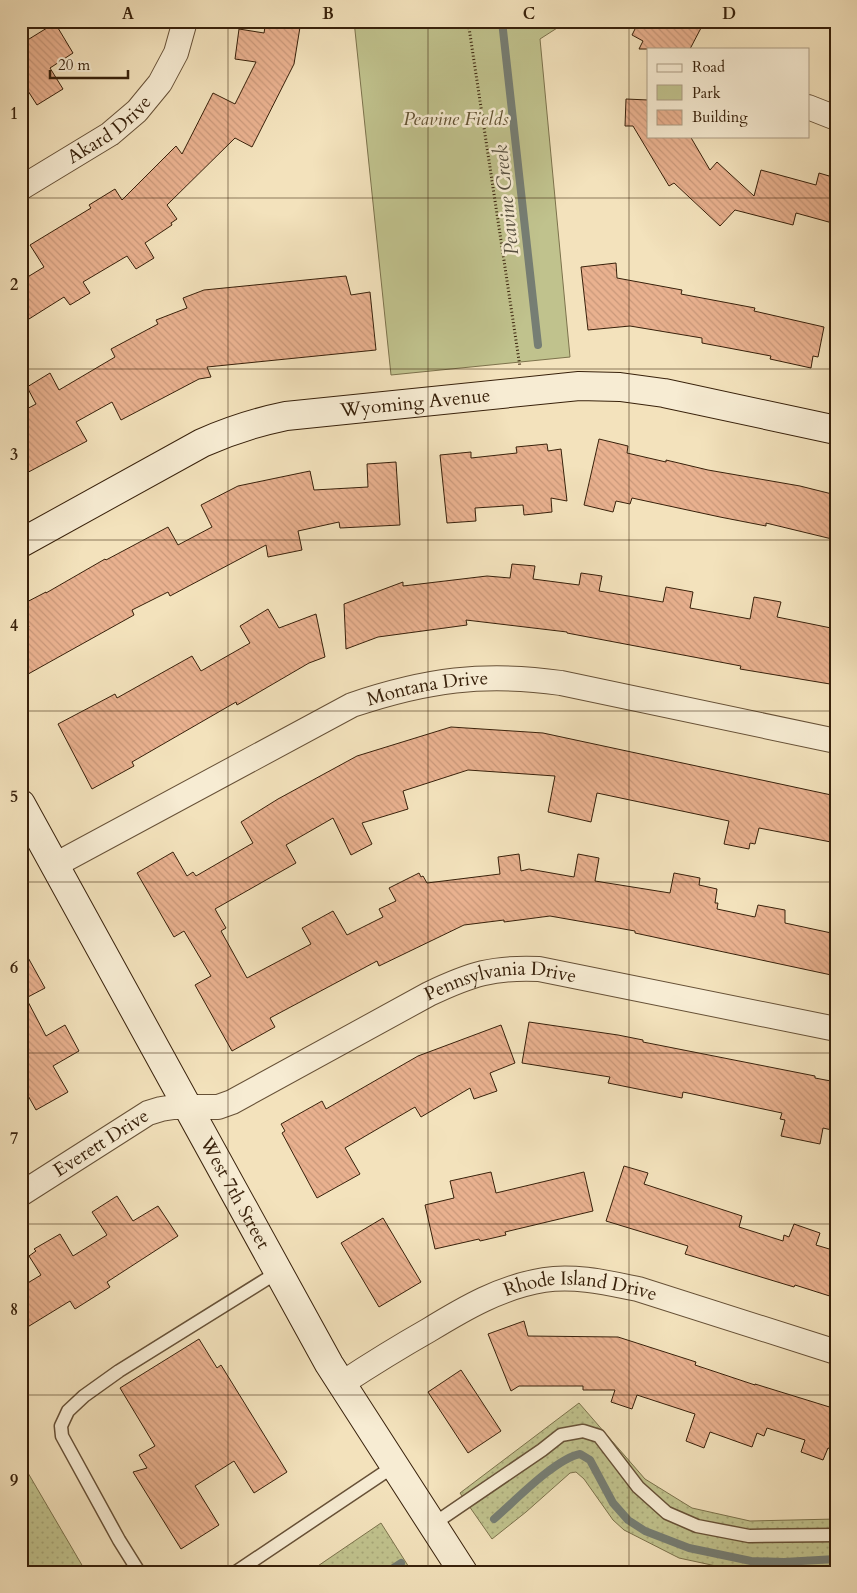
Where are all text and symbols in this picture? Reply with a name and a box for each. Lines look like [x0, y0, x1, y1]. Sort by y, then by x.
text: A [122, 3, 134, 25]
text: B [322, 3, 334, 25]
text: C [523, 3, 535, 25]
text: D [722, 3, 736, 25]
scale bar [50, 48, 128, 80]
legend [647, 48, 810, 138]
text: 20 m [58, 55, 90, 75]
text: Road [692, 57, 725, 77]
text: Park [692, 83, 721, 103]
street label: Akard Drive [62, 90, 157, 170]
text: 1 [10, 103, 18, 125]
park label: Peavine Fields [403, 106, 509, 132]
text: Building [692, 107, 748, 127]
water label: Peavine Creek [487, 143, 525, 257]
text: 2 [10, 274, 18, 296]
street label: Wyoming Avenue [338, 382, 492, 424]
text: 3 [10, 444, 18, 466]
text: 4 [10, 615, 18, 637]
street label: Montana Drive [364, 665, 489, 712]
text: 5 [10, 786, 18, 808]
street label: Pennsylvania Drive [420, 956, 579, 1007]
text: 6 [10, 957, 18, 979]
street label: Everett Drive [48, 1103, 154, 1183]
text: 7 [10, 1128, 18, 1150]
street label: West 7th Street [193, 1131, 276, 1254]
street label: Rhode Island Drive [500, 1265, 660, 1307]
text: 8 [10, 1299, 18, 1321]
text: 9 [10, 1470, 18, 1492]

